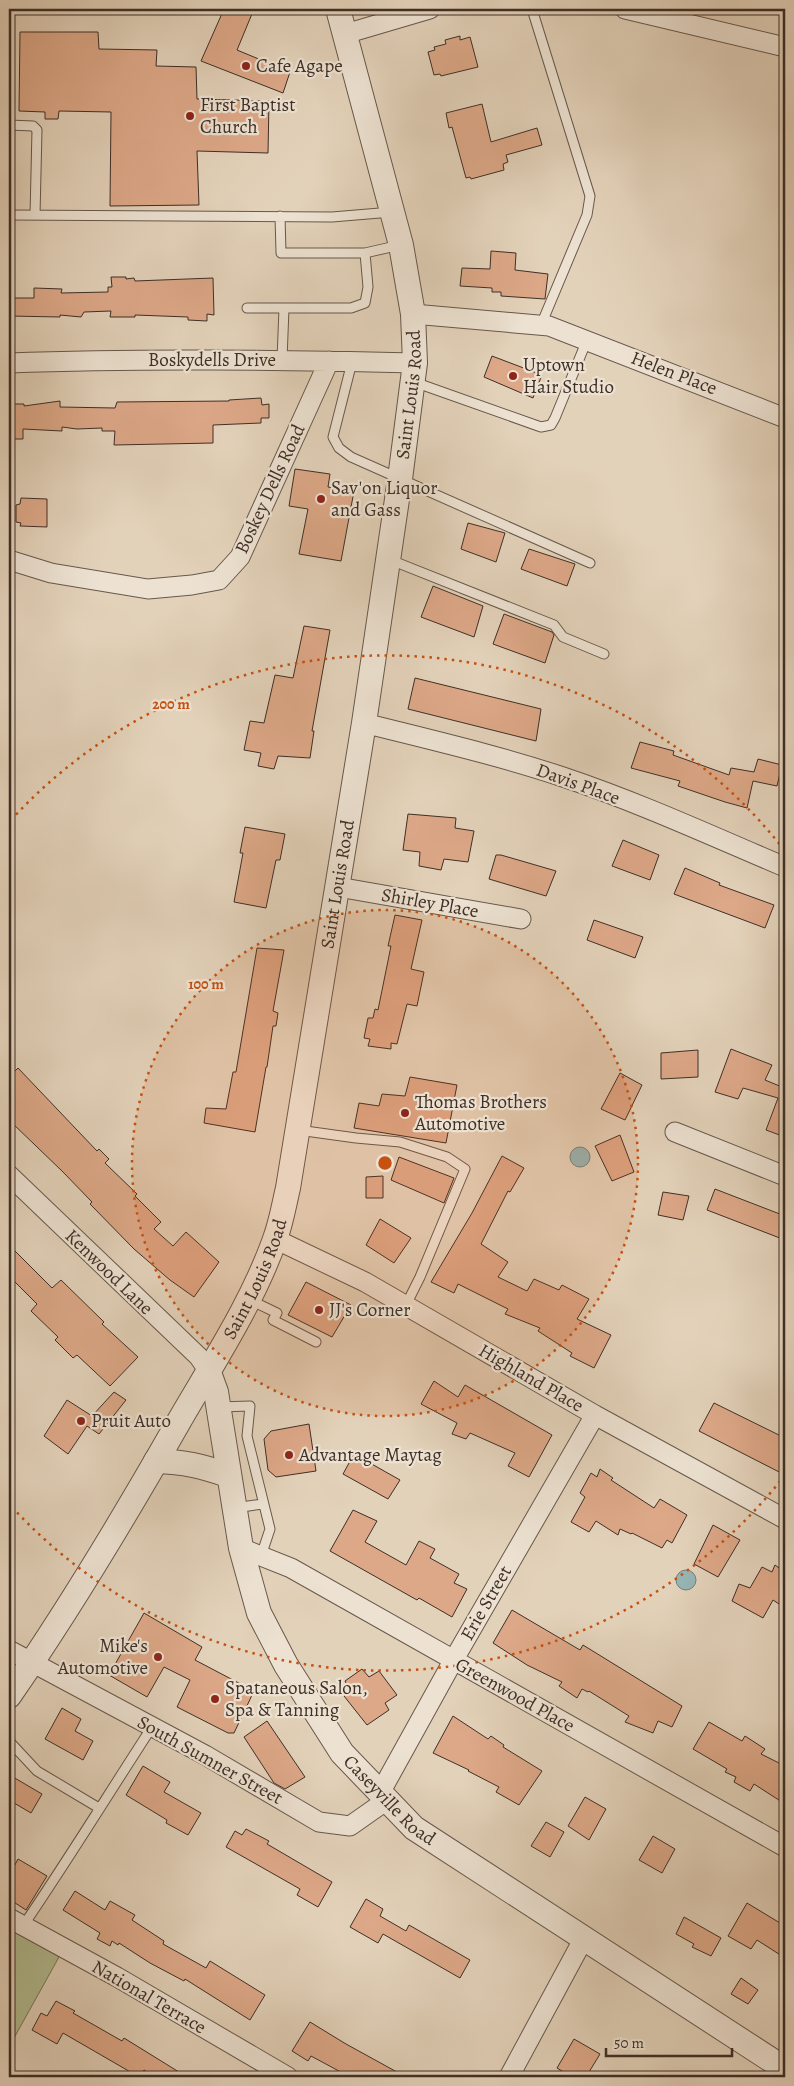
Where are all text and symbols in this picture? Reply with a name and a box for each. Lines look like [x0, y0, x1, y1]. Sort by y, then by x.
place label: Cafe Agape [256, 53, 343, 79]
marker: Cafe Agape [240, 60, 252, 72]
place label: First Baptist Church [200, 92, 295, 140]
marker: First Baptist Church [184, 110, 196, 122]
street label: Saint Louis Road [390, 329, 429, 461]
street label: Helen Place [627, 345, 721, 401]
street label: Boskydells Drive [148, 347, 276, 373]
place label: Uptown Hair Studio [523, 352, 614, 400]
marker: Uptown Hair Studio [507, 370, 519, 382]
street label: Boskey Dells Road [229, 419, 312, 558]
place label: Sav'on Liquor and Gass [331, 475, 438, 523]
marker: Sav'on Liquor and Gass [315, 493, 327, 505]
text: 200 m [152, 694, 190, 714]
street label: Davis Place [533, 757, 623, 811]
street label: Saint Louis Road [314, 817, 361, 951]
street label: Shirley Place [379, 882, 481, 924]
text: 100 m [188, 974, 224, 994]
place label: Thomas Brothers Automotive [414, 1089, 547, 1137]
marker: Thomas Brothers Automotive [399, 1107, 411, 1119]
centre of rings [376, 1154, 394, 1172]
street label: Saint Louis Road [217, 1215, 294, 1344]
street label: Kenwood Lane [59, 1223, 159, 1321]
place label: JJ's Corner [329, 1297, 411, 1323]
marker: JJ's Corner [313, 1304, 325, 1316]
street label: Highland Place [474, 1337, 588, 1419]
place label: Pruit Auto [91, 1408, 171, 1434]
marker: Pruit Auto [75, 1415, 87, 1427]
place label: Advantage Maytag [298, 1442, 442, 1468]
marker: Advantage Maytag [283, 1449, 295, 1461]
street label: Erie Street [454, 1561, 518, 1645]
place label: Mike's Automotive [57, 1633, 148, 1681]
marker: Mike's Automotive [152, 1651, 164, 1663]
street label: Greenwood Place [451, 1651, 579, 1739]
place label: Spataneous Salon, Spa & Tanning [225, 1675, 368, 1723]
marker: Spataneous Salon, Spa & Tanning [209, 1693, 221, 1705]
street label: South Sumner Street [133, 1709, 287, 1811]
street label: Caseyville Road [338, 1749, 441, 1852]
street label: National Terrace [87, 1954, 211, 2040]
scale bar [606, 2026, 733, 2058]
text: 50 m [614, 2033, 644, 2053]

